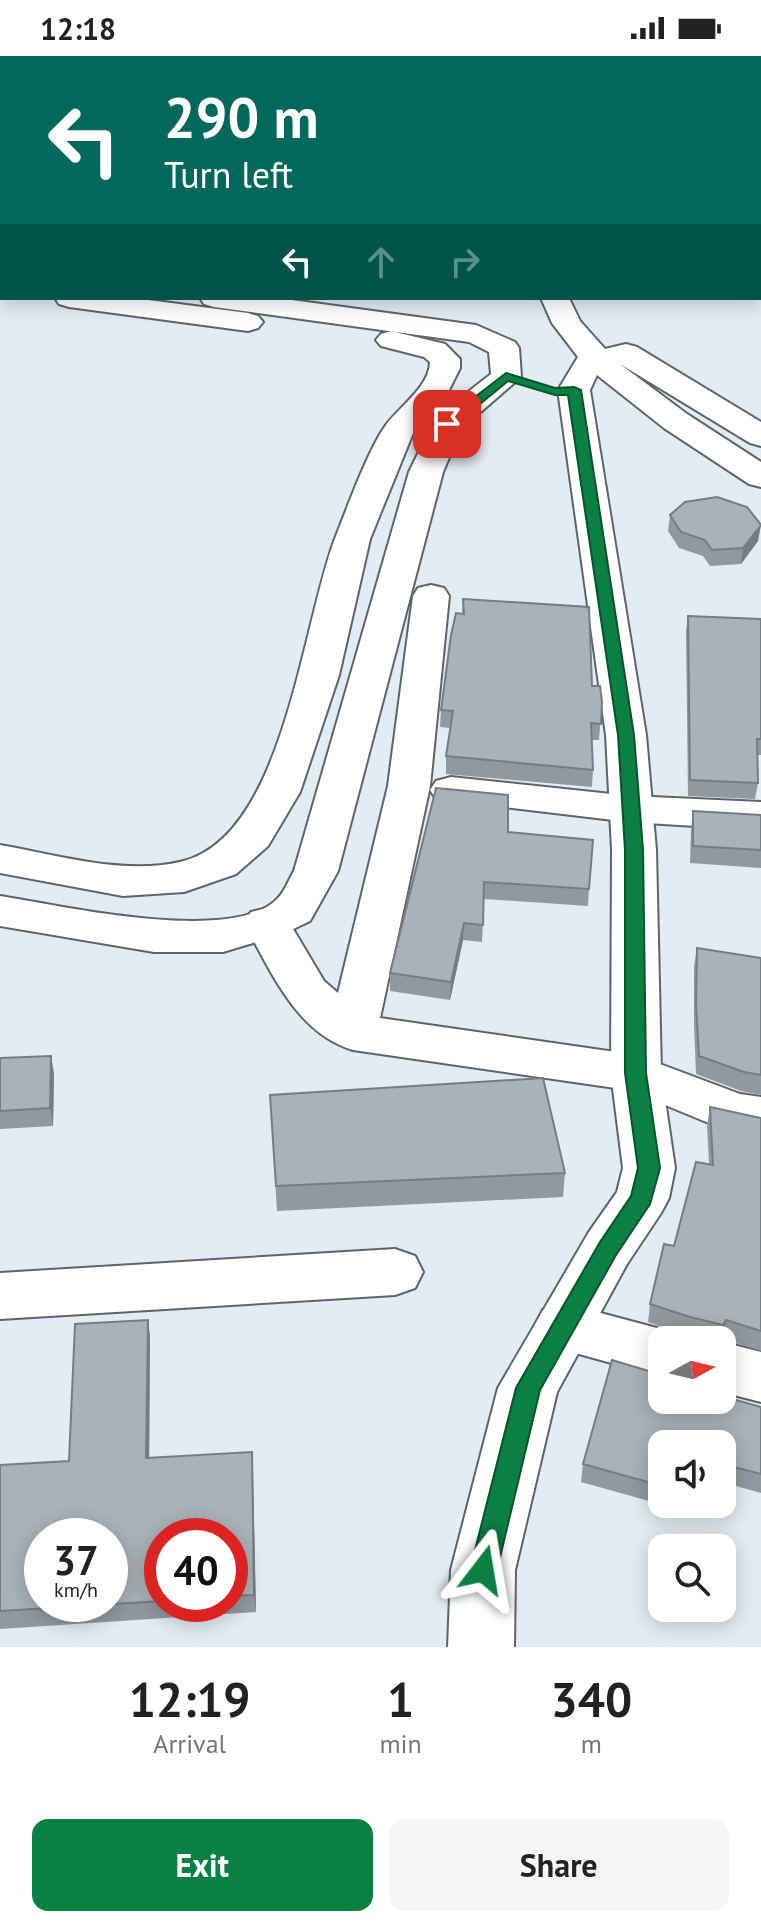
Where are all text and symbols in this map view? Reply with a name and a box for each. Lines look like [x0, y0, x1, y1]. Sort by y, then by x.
text: 12:18 [40, 9, 116, 48]
text: 290 m [164, 81, 319, 153]
icon: left [32, 88, 136, 192]
text: Turn left [164, 151, 293, 198]
icon: left [275, 240, 319, 284]
icon: ahead [359, 240, 403, 284]
icon: right [443, 240, 487, 284]
pin [413, 390, 481, 458]
icon: arrive [425, 402, 469, 446]
north arrow [648, 1326, 736, 1414]
map controls [648, 1326, 736, 1622]
button: sound [648, 1430, 736, 1518]
speed limit sign: 40 [144, 1518, 248, 1622]
position arrow [441, 1528, 525, 1612]
text: 37 [53, 1534, 99, 1586]
button: search [648, 1534, 736, 1622]
text: km/h [54, 1577, 98, 1603]
text: 12:19 [129, 1668, 251, 1730]
text: 1 [387, 1668, 414, 1730]
text: 340 [551, 1668, 632, 1730]
text: Arrival [153, 1727, 226, 1760]
text: min [379, 1727, 422, 1760]
text: m [581, 1727, 602, 1760]
button: Exit [32, 1819, 373, 1911]
button: Share [389, 1819, 729, 1911]

